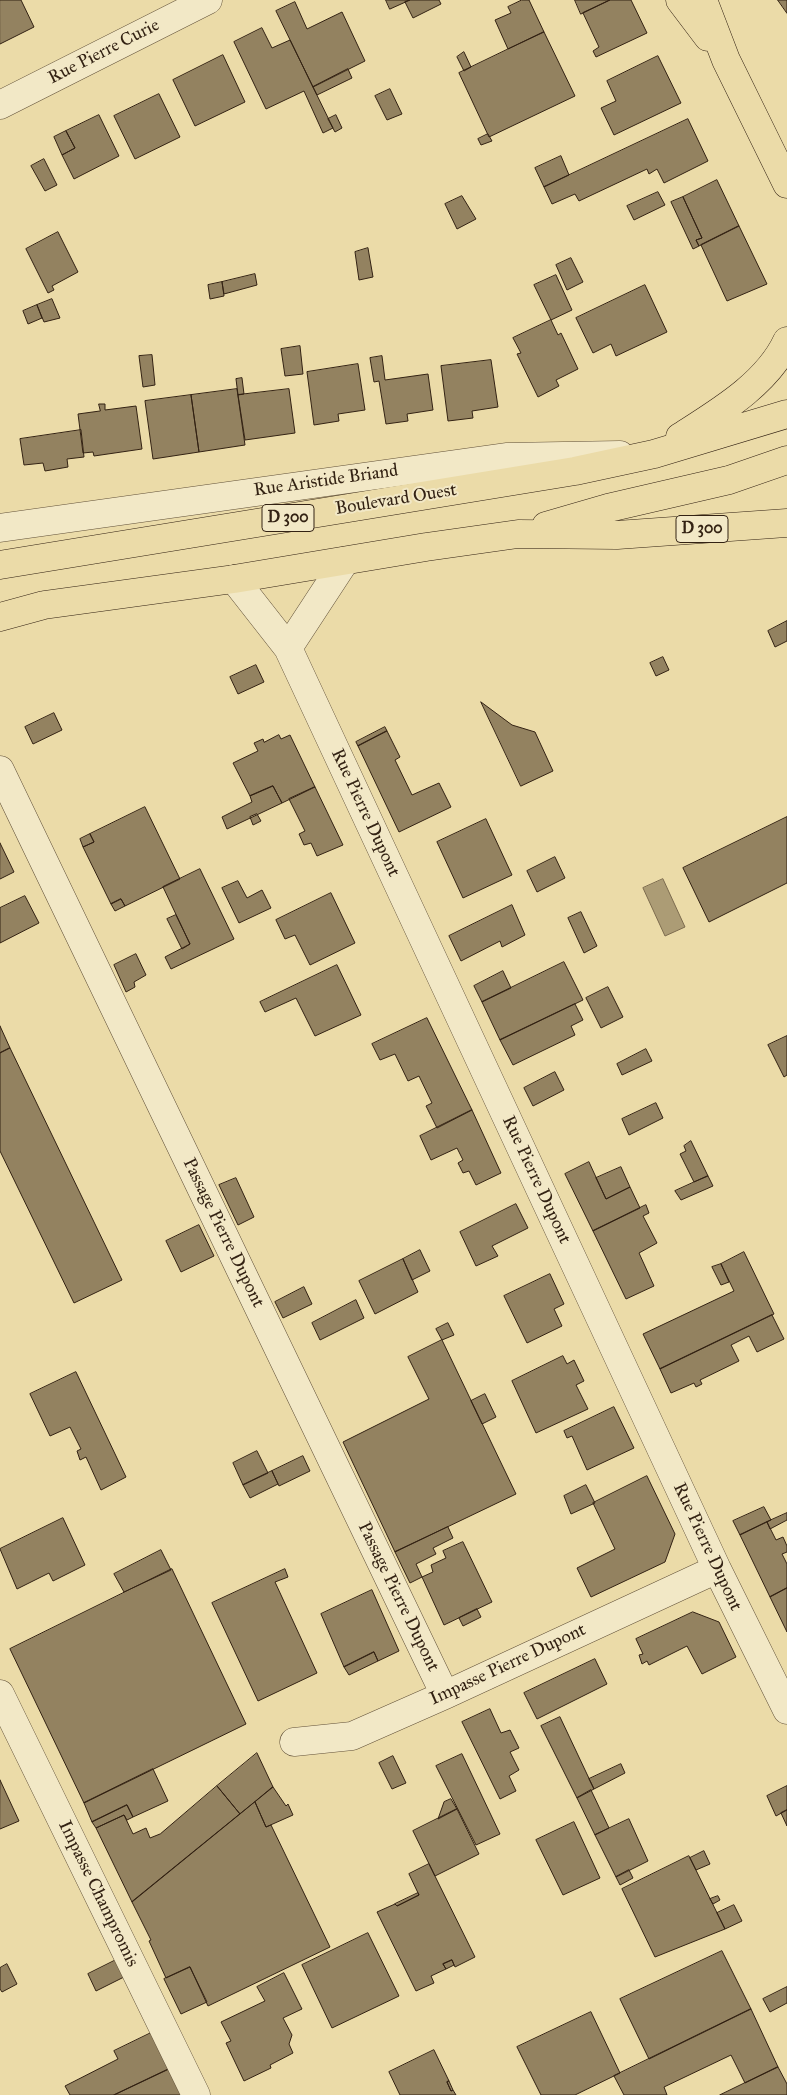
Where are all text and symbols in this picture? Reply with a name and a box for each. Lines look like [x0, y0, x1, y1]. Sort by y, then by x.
street label: Rue Pierre Curie [45, 15, 163, 89]
street label: Rue Aristide Briand [252, 460, 400, 502]
street label: Boulevard Ouest [334, 480, 458, 520]
road number: D 300 [262, 504, 314, 532]
road number: D 300 [676, 516, 728, 542]
street label: Rue Pierre Dupont [326, 745, 404, 881]
street label: Rue Pierre Dupont [497, 1112, 575, 1248]
street label: Passage Pierre Dupont [177, 1155, 269, 1311]
street label: Rue Pierre Dupont [668, 1479, 746, 1615]
street label: Passage Pierre Dupont [352, 1519, 444, 1675]
street label: Impasse Pierre Dupont [427, 1619, 589, 1711]
street label: Impasse Champromis [53, 1817, 143, 1971]

